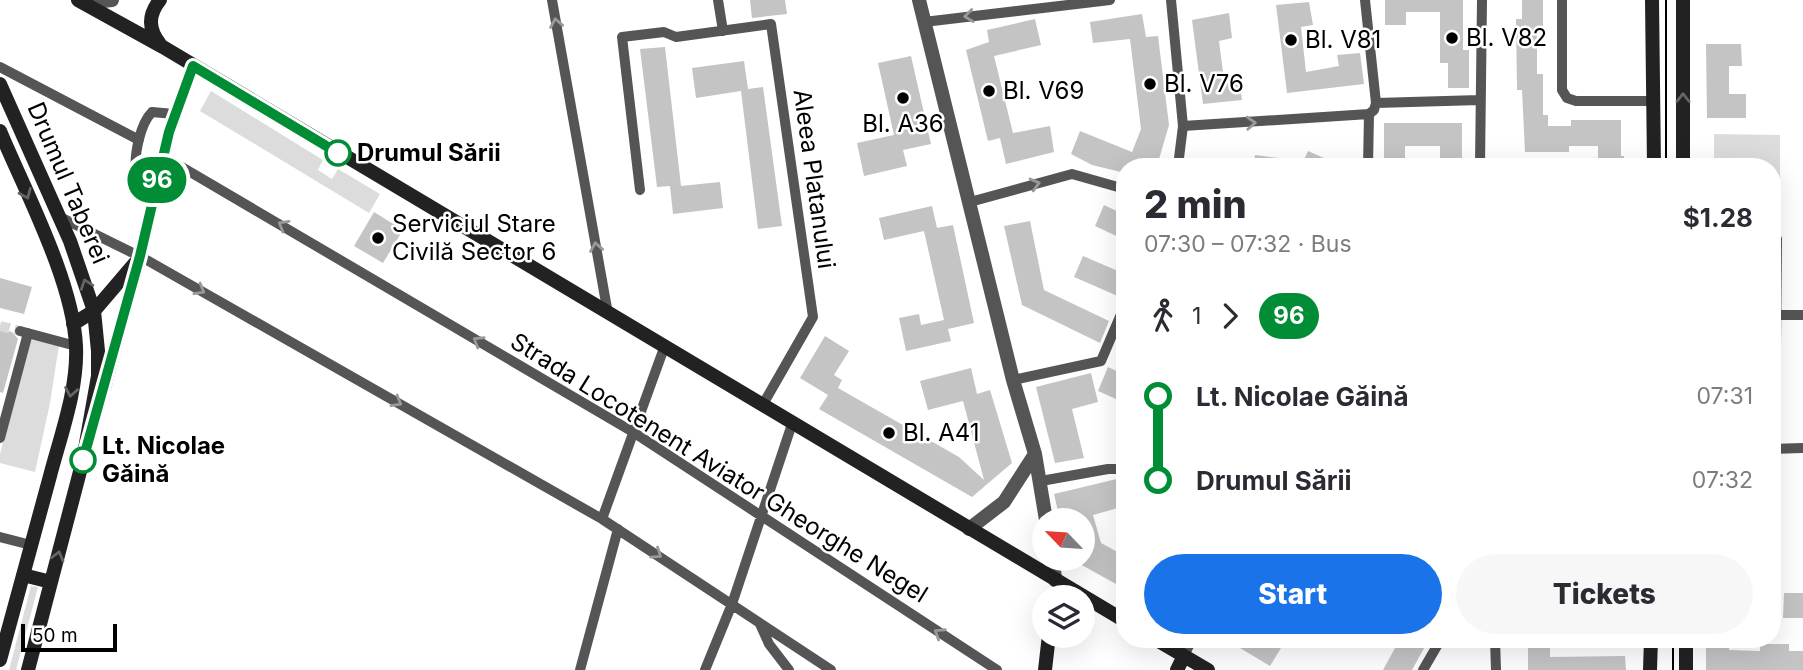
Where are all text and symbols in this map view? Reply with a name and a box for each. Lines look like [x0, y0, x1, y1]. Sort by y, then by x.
one-way arrow [963, 9, 975, 24]
one-way arrow [549, 17, 564, 29]
place label: Bl. V82 [1466, 23, 1547, 52]
place label: Bl. V81 [1305, 25, 1381, 54]
marker: Bl. V82 [1444, 30, 1460, 46]
marker: Bl. V81 [1283, 32, 1299, 48]
place label: Bl. V76 [1164, 69, 1244, 98]
place label: Bl. V69 [1003, 76, 1084, 105]
marker: Bl. V76 [1142, 76, 1158, 92]
marker: Bl. V69 [981, 83, 997, 99]
street label: Aleea Platanului [788, 87, 841, 271]
marker: Bl. A36 [895, 90, 911, 106]
one-way arrow [1675, 92, 1691, 103]
street label: Drumul Taberei [21, 98, 116, 268]
place label: Bl. A36 [862, 109, 944, 138]
one-way arrow [1246, 115, 1257, 130]
place label: Drumul Sării [357, 138, 501, 167]
marker: Drumul Sării [325, 140, 351, 166]
line badge: 96 [125, 157, 188, 203]
text: 96 [141, 165, 173, 194]
one-way arrow [1029, 178, 1041, 192]
text: 2 min [1144, 181, 1247, 227]
one-way arrow [18, 187, 32, 199]
text: $1.28 [1683, 202, 1753, 233]
place label: Serviciul Stare Civilă Sector 6 [392, 209, 556, 266]
one-way arrow [277, 220, 290, 233]
marker: Serviciul Stare Civilă Sector 6 [370, 230, 386, 246]
text: 07:30 – 07:32 · Bus [1144, 230, 1352, 258]
one-way arrow [589, 241, 604, 253]
one-way arrow [80, 279, 94, 291]
one-way arrow [192, 282, 205, 295]
icon: walk [1144, 297, 1182, 335]
icon: forward [1211, 297, 1249, 335]
text: 96 [1273, 301, 1305, 330]
text: 1 [1192, 302, 1201, 330]
street label: Strada Locotenent Aviator Gheorghe Negel [505, 326, 933, 609]
one-way arrow [473, 336, 486, 349]
text: Lt. Nicolae Găină [1196, 381, 1409, 412]
text: 07:31 [1697, 382, 1753, 410]
one-way arrow [64, 386, 79, 398]
one-way arrow [390, 394, 403, 407]
place label: Bl. A41 [903, 418, 980, 447]
marker: Bl. A41 [881, 425, 897, 441]
place label: Lt. Nicolae Găină [102, 431, 225, 488]
marker: Lt. Nicolae Găină [70, 447, 96, 473]
text: Drumul Sării [1196, 465, 1352, 496]
text: 07:32 [1692, 466, 1753, 494]
north arrow [1032, 508, 1096, 570]
map controls [1032, 508, 1095, 648]
one-way arrow [649, 546, 662, 559]
one-way arrow [50, 551, 64, 563]
button: Start [1144, 554, 1442, 634]
button: Tickets [1456, 554, 1753, 634]
button: layers [1032, 585, 1095, 648]
scale bar [21, 621, 117, 653]
text: 50 m [32, 624, 78, 647]
one-way arrow [934, 628, 947, 641]

